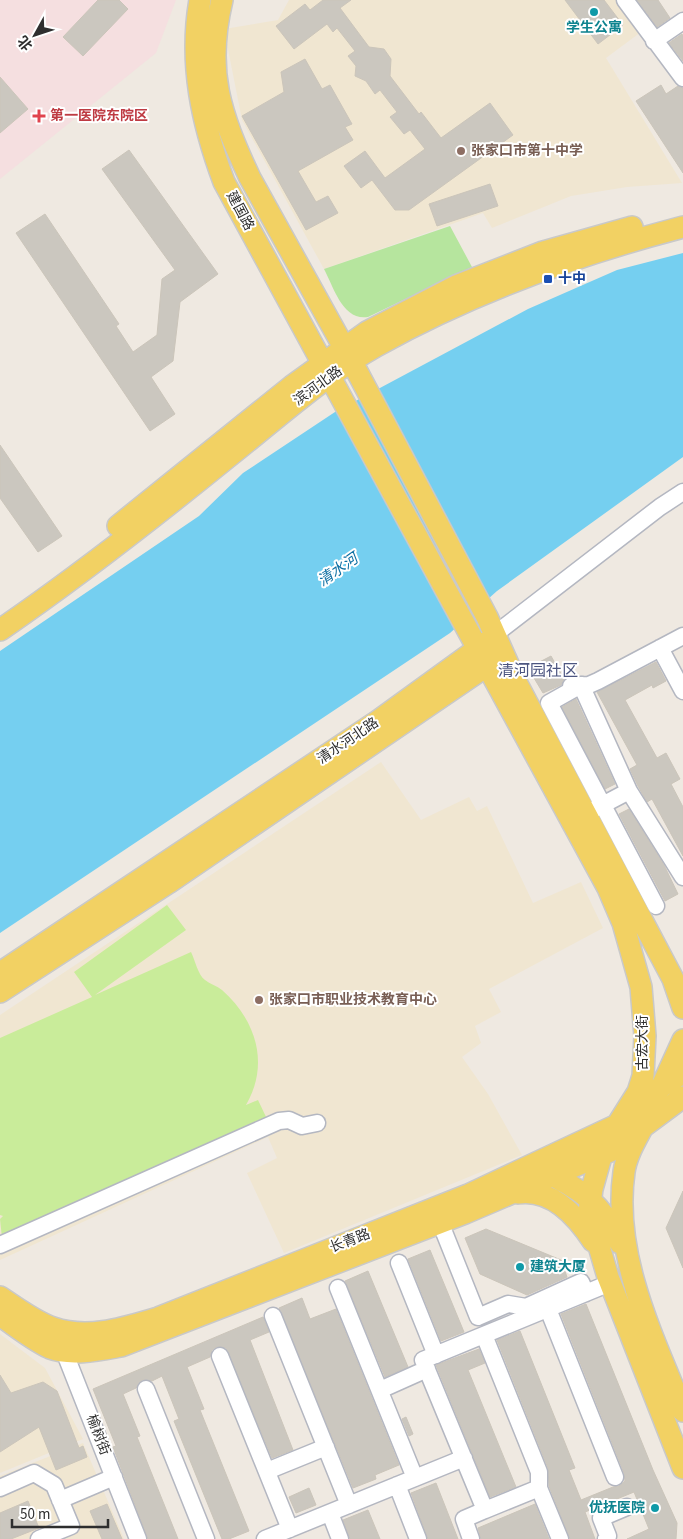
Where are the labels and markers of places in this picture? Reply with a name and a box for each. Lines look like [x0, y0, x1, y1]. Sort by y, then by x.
marker: 学生公寓 [588, 6, 600, 18]
place label: 学生公寓 [566, 18, 622, 38]
place label: 第一医院东院区 [50, 106, 148, 126]
marker: 第一医院东院区 [32, 109, 46, 123]
place label: 张家口市第十中学 [471, 141, 583, 161]
marker: 张家口市第十中学 [455, 145, 467, 157]
place label: 十中 [558, 269, 586, 289]
marker: 十中 [542, 273, 554, 285]
place label: 张家口市职业技术教育中心 [269, 990, 437, 1010]
marker: 张家口市职业技术教育中心 [253, 994, 265, 1006]
place label: 建筑大厦 [530, 1257, 586, 1277]
marker: 建筑大厦 [514, 1261, 526, 1273]
place label: 优抚医院 [589, 1498, 645, 1518]
marker: 优抚医院 [649, 1502, 661, 1514]

